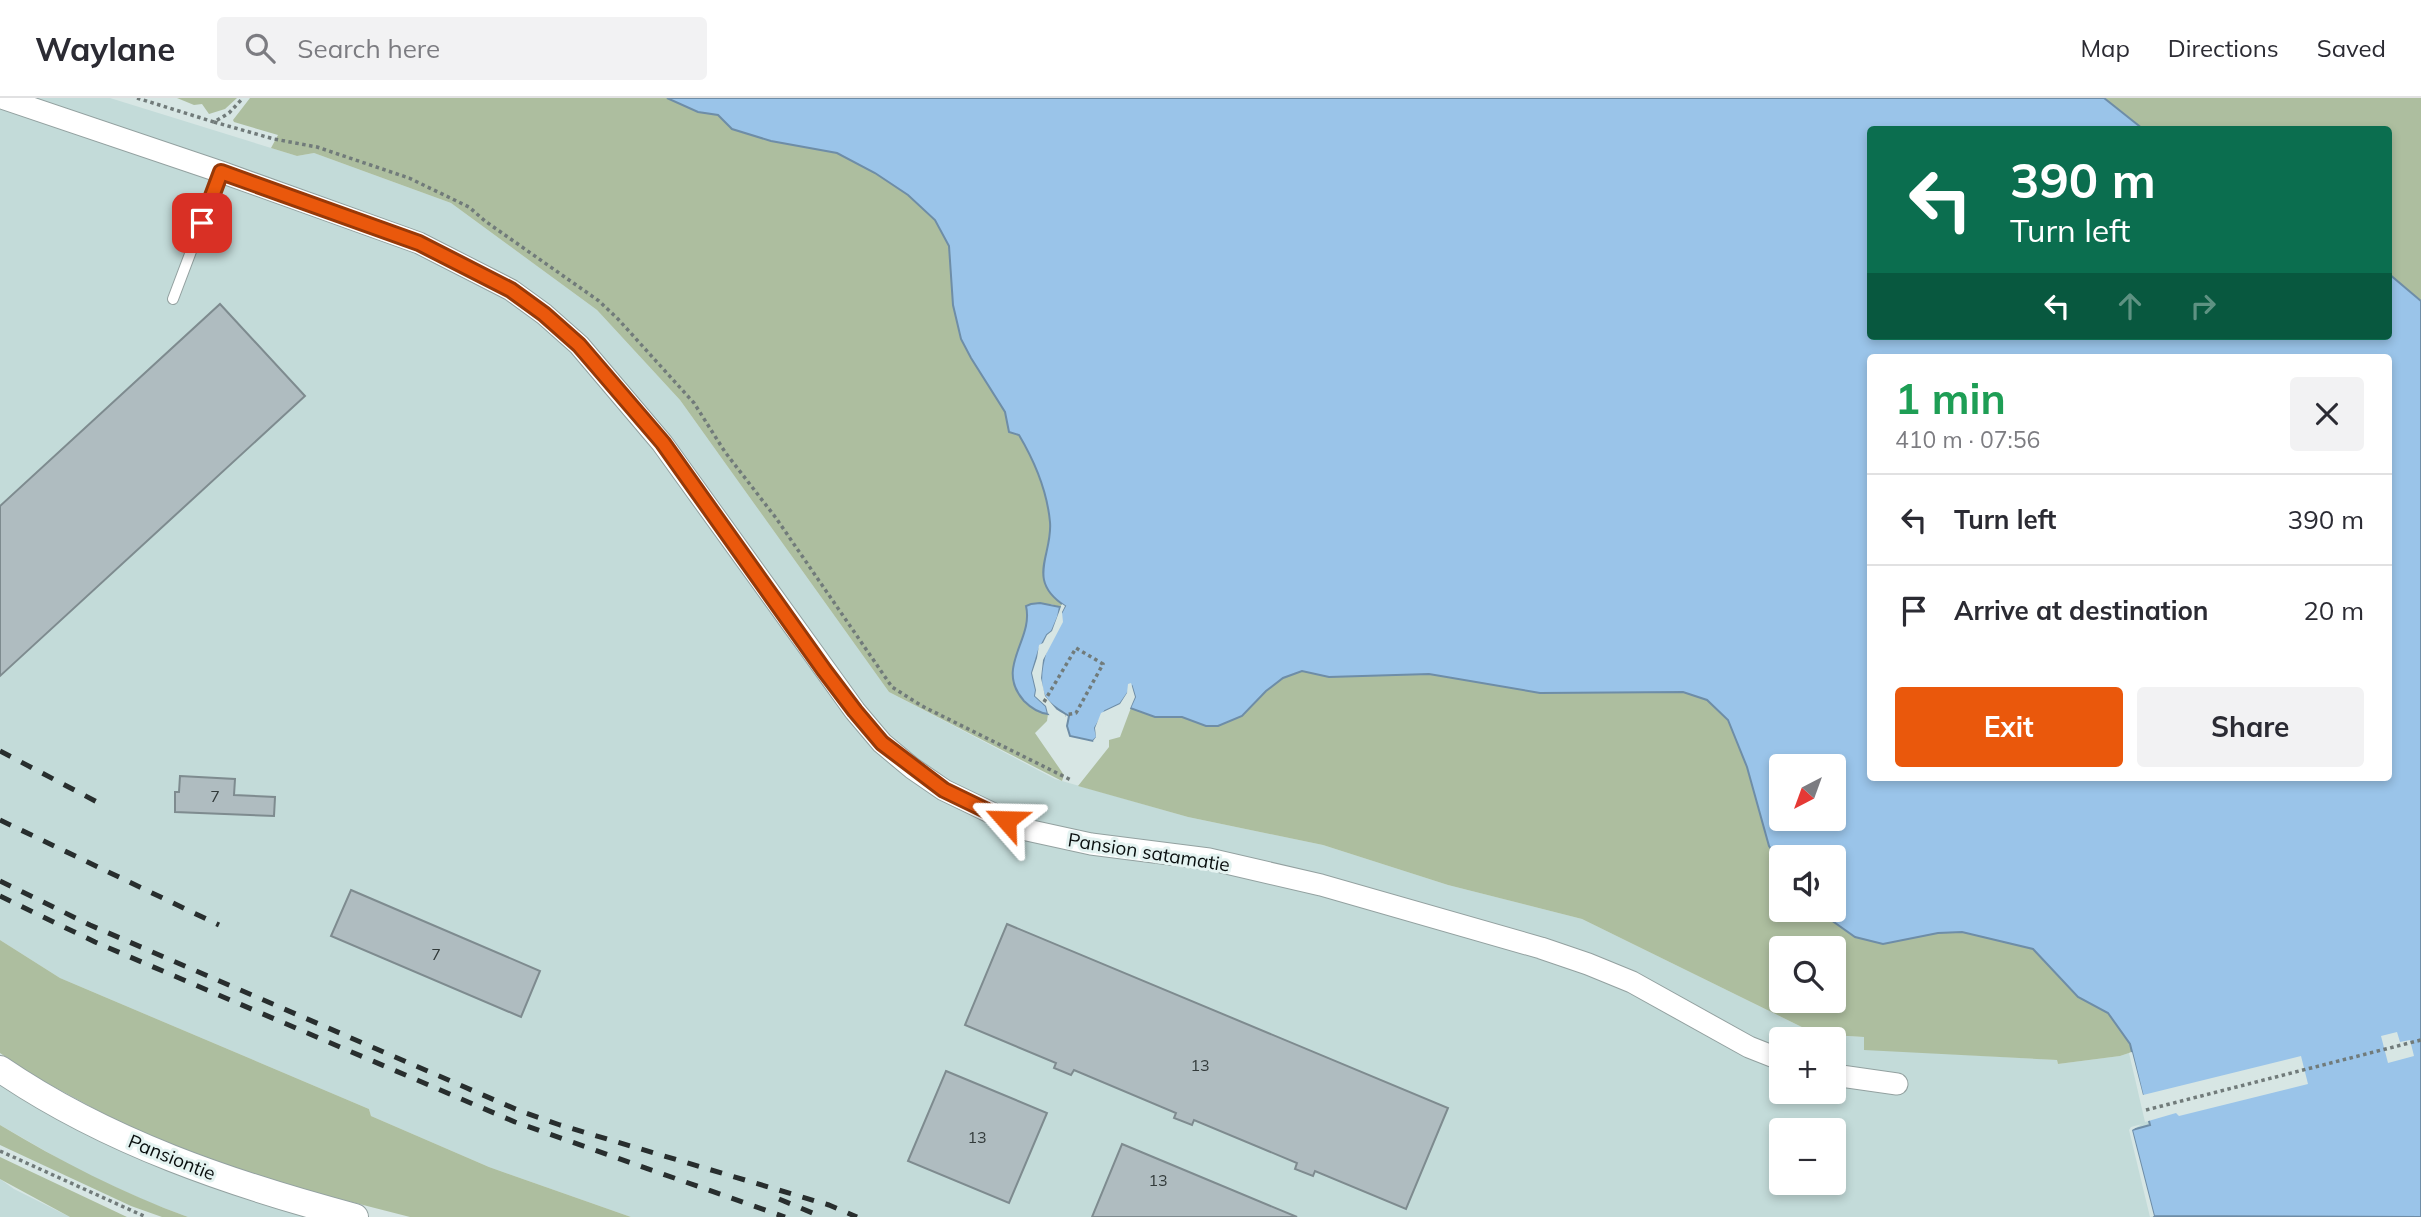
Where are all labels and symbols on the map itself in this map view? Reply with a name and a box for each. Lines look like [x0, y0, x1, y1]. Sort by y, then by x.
pin [172, 193, 232, 253]
north arrow [1769, 754, 1846, 831]
position arrow [969, 783, 1043, 857]
house number: 7 [210, 786, 220, 806]
street label: Pansion satamatie [1066, 827, 1232, 877]
house number: 7 [431, 944, 441, 964]
house number: 13 [1190, 1055, 1210, 1075]
house number: 13 [967, 1127, 987, 1147]
street label: Pansiontie [125, 1129, 219, 1185]
house number: 13 [1148, 1170, 1168, 1190]

